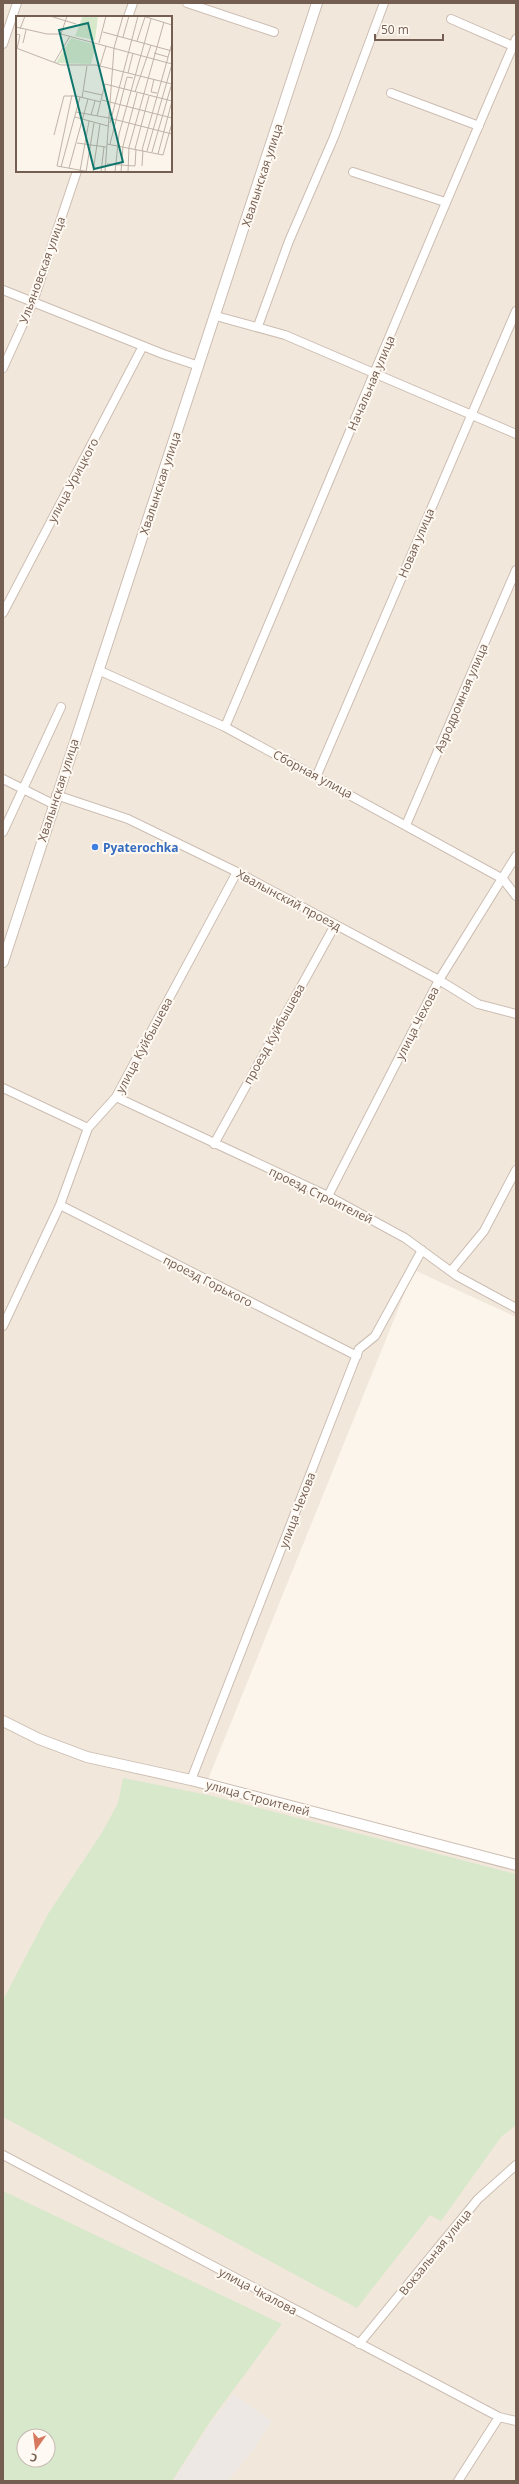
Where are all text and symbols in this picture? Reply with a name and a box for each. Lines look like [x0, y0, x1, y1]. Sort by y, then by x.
inset map [16, 16, 172, 172]
scale bar [375, 16, 443, 42]
text: 50 m [381, 21, 409, 38]
street label: Хвалынская улица [237, 121, 287, 229]
street label: Ульяновская улица [15, 214, 69, 326]
street label: Начальная улица [343, 333, 399, 433]
street label: Хвалынская улица [135, 429, 185, 537]
street label: улица Урицкого [44, 435, 102, 525]
street label: Новая улица [394, 506, 438, 580]
street label: Аэродромная улица [430, 641, 492, 755]
street label: Хвалынская улица [33, 736, 83, 844]
street label: Сборная улица [270, 746, 356, 802]
place label: Pyaterochka [103, 839, 179, 856]
marker: Pyaterochka [90, 842, 100, 852]
street label: Хвалынский проезд [234, 865, 344, 935]
street label: проезд Куйбышева [239, 981, 309, 1087]
street label: улица Чехова [391, 984, 443, 1062]
street label: улица Куйбышева [112, 994, 176, 1096]
street label: проезд Строителей [266, 1162, 376, 1228]
street label: проезд Горького [160, 1251, 256, 1311]
street label: улица Чехова [275, 1470, 319, 1550]
street label: улица Строителей [204, 1776, 312, 1820]
street label: Вокзальная улица [395, 2205, 475, 2299]
street label: улица Чкалова [216, 2263, 300, 2319]
north arrow [16, 2428, 56, 2468]
text: С [28, 2450, 39, 2466]

